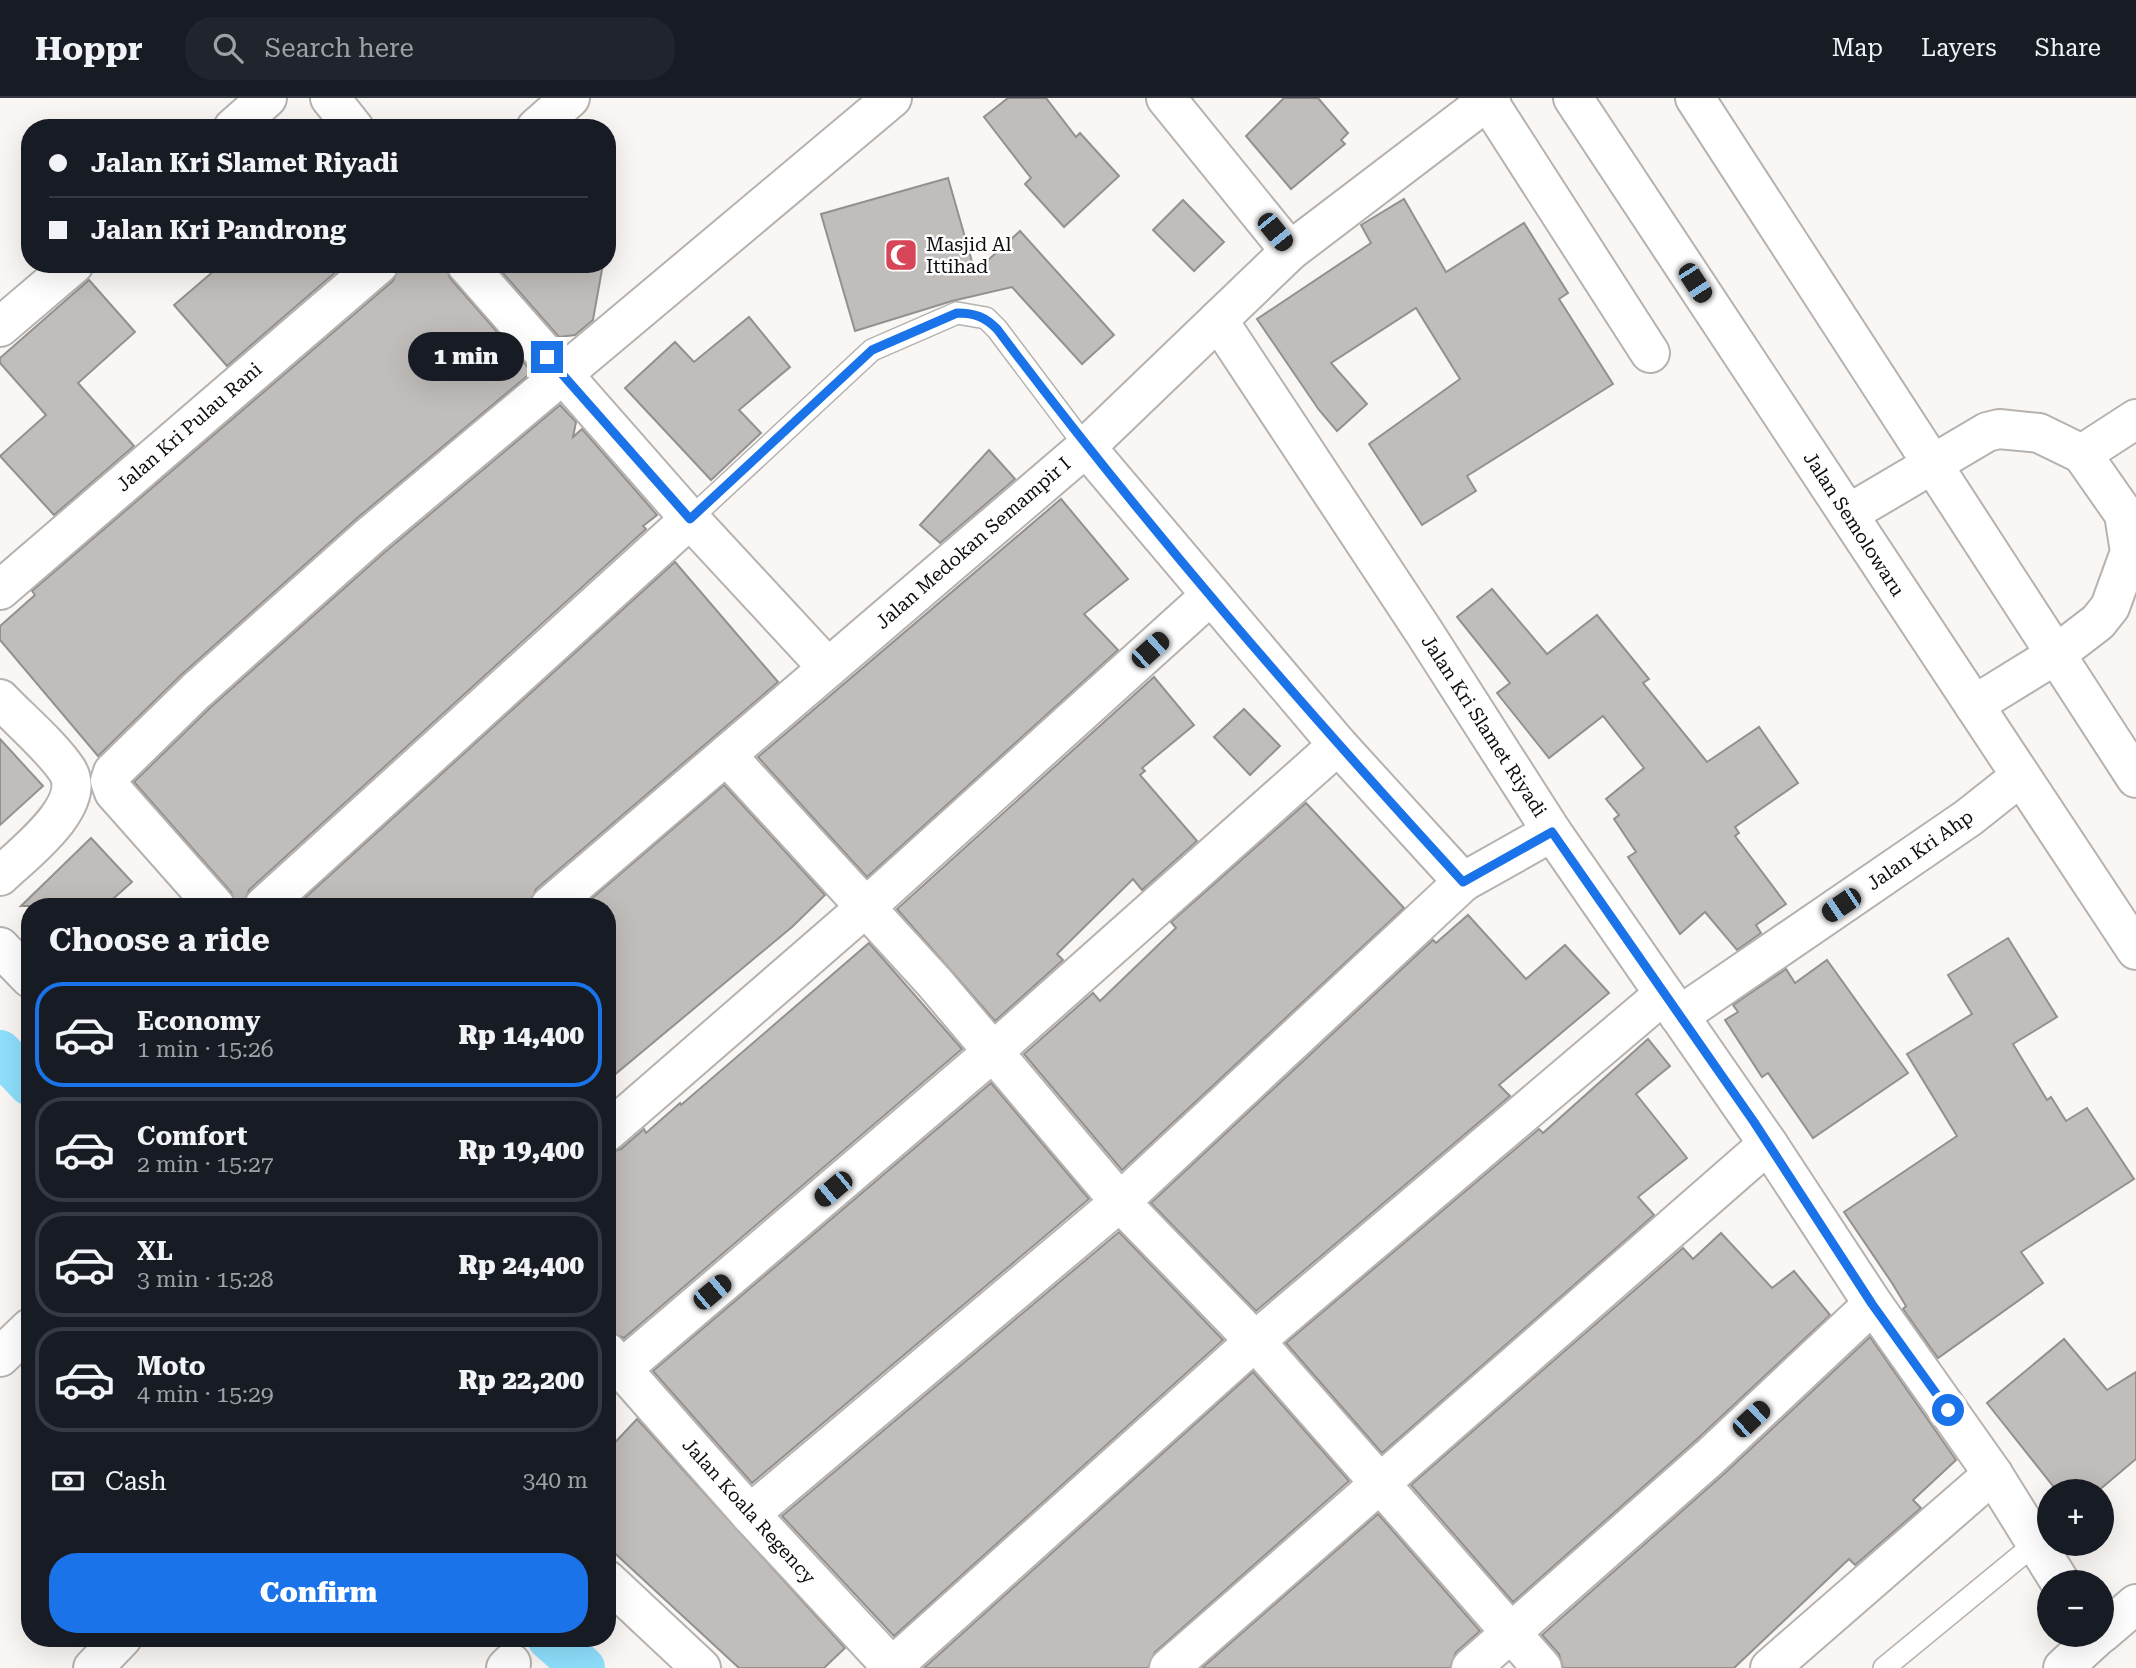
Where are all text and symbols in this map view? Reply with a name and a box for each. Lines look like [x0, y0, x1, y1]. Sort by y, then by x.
search box [185, 17, 675, 80]
text: Hoppr [35, 29, 143, 68]
icon: search [209, 29, 247, 67]
text: Search here [265, 33, 414, 63]
text: Map [1832, 34, 1883, 62]
text: Layers [1921, 34, 1997, 62]
text: Share [2035, 34, 2101, 62]
text: Jalan Kri Slamet Riyadi [91, 148, 398, 178]
car [1254, 209, 1297, 255]
text: Jalan Kri Pandrong [91, 215, 346, 245]
place label: Masjid Al Ittihad [926, 233, 1012, 278]
mosque icon: Masjid Al Ittihad [882, 236, 920, 274]
car [1675, 260, 1716, 306]
callout: 1 min [407, 332, 522, 382]
route end [531, 341, 563, 373]
text: 1 min [434, 343, 498, 370]
street label: Jalan Kri Pulau Rani [112, 358, 266, 496]
street label: Jalan Semolowaru [1799, 447, 1909, 601]
street label: Jalan Medokan Semampir I [871, 452, 1075, 634]
car [1128, 628, 1173, 672]
street label: Jalan Kri Slamet Riyadi [1417, 631, 1551, 821]
street label: Jalan Kri Ahp [1862, 805, 1978, 895]
car [1818, 885, 1865, 925]
text: Choose a ride [49, 921, 270, 959]
icon: car [53, 1003, 116, 1066]
text: Economy [137, 1006, 260, 1036]
text: Rp 14,400 [458, 1020, 584, 1050]
text: 1 min · 15:26 [137, 1036, 274, 1063]
icon: car [53, 1118, 116, 1181]
text: Comfort [137, 1121, 247, 1151]
text: Rp 19,400 [458, 1135, 584, 1165]
text: 2 min · 15:27 [137, 1151, 274, 1178]
car [811, 1167, 856, 1211]
icon: car [53, 1233, 116, 1296]
text: XL [137, 1236, 173, 1266]
text: Rp 24,400 [458, 1250, 584, 1280]
text: 3 min · 15:28 [137, 1266, 274, 1293]
car [690, 1270, 735, 1314]
icon: car [53, 1348, 116, 1411]
text: Moto [137, 1351, 206, 1381]
text: Rp 22,200 [458, 1365, 584, 1395]
text: 4 min · 15:29 [137, 1381, 274, 1408]
route start [1932, 1394, 1964, 1426]
car [1729, 1397, 1774, 1441]
street label: Jalan Koala Regency [677, 1433, 821, 1589]
icon: cash [49, 1462, 87, 1500]
text: Cash [105, 1466, 167, 1496]
text: 340 m [523, 1467, 588, 1494]
map controls [2037, 1479, 2114, 1647]
button: + [2037, 1479, 2114, 1556]
button: Confirm [49, 1553, 588, 1633]
button: − [2037, 1570, 2114, 1647]

